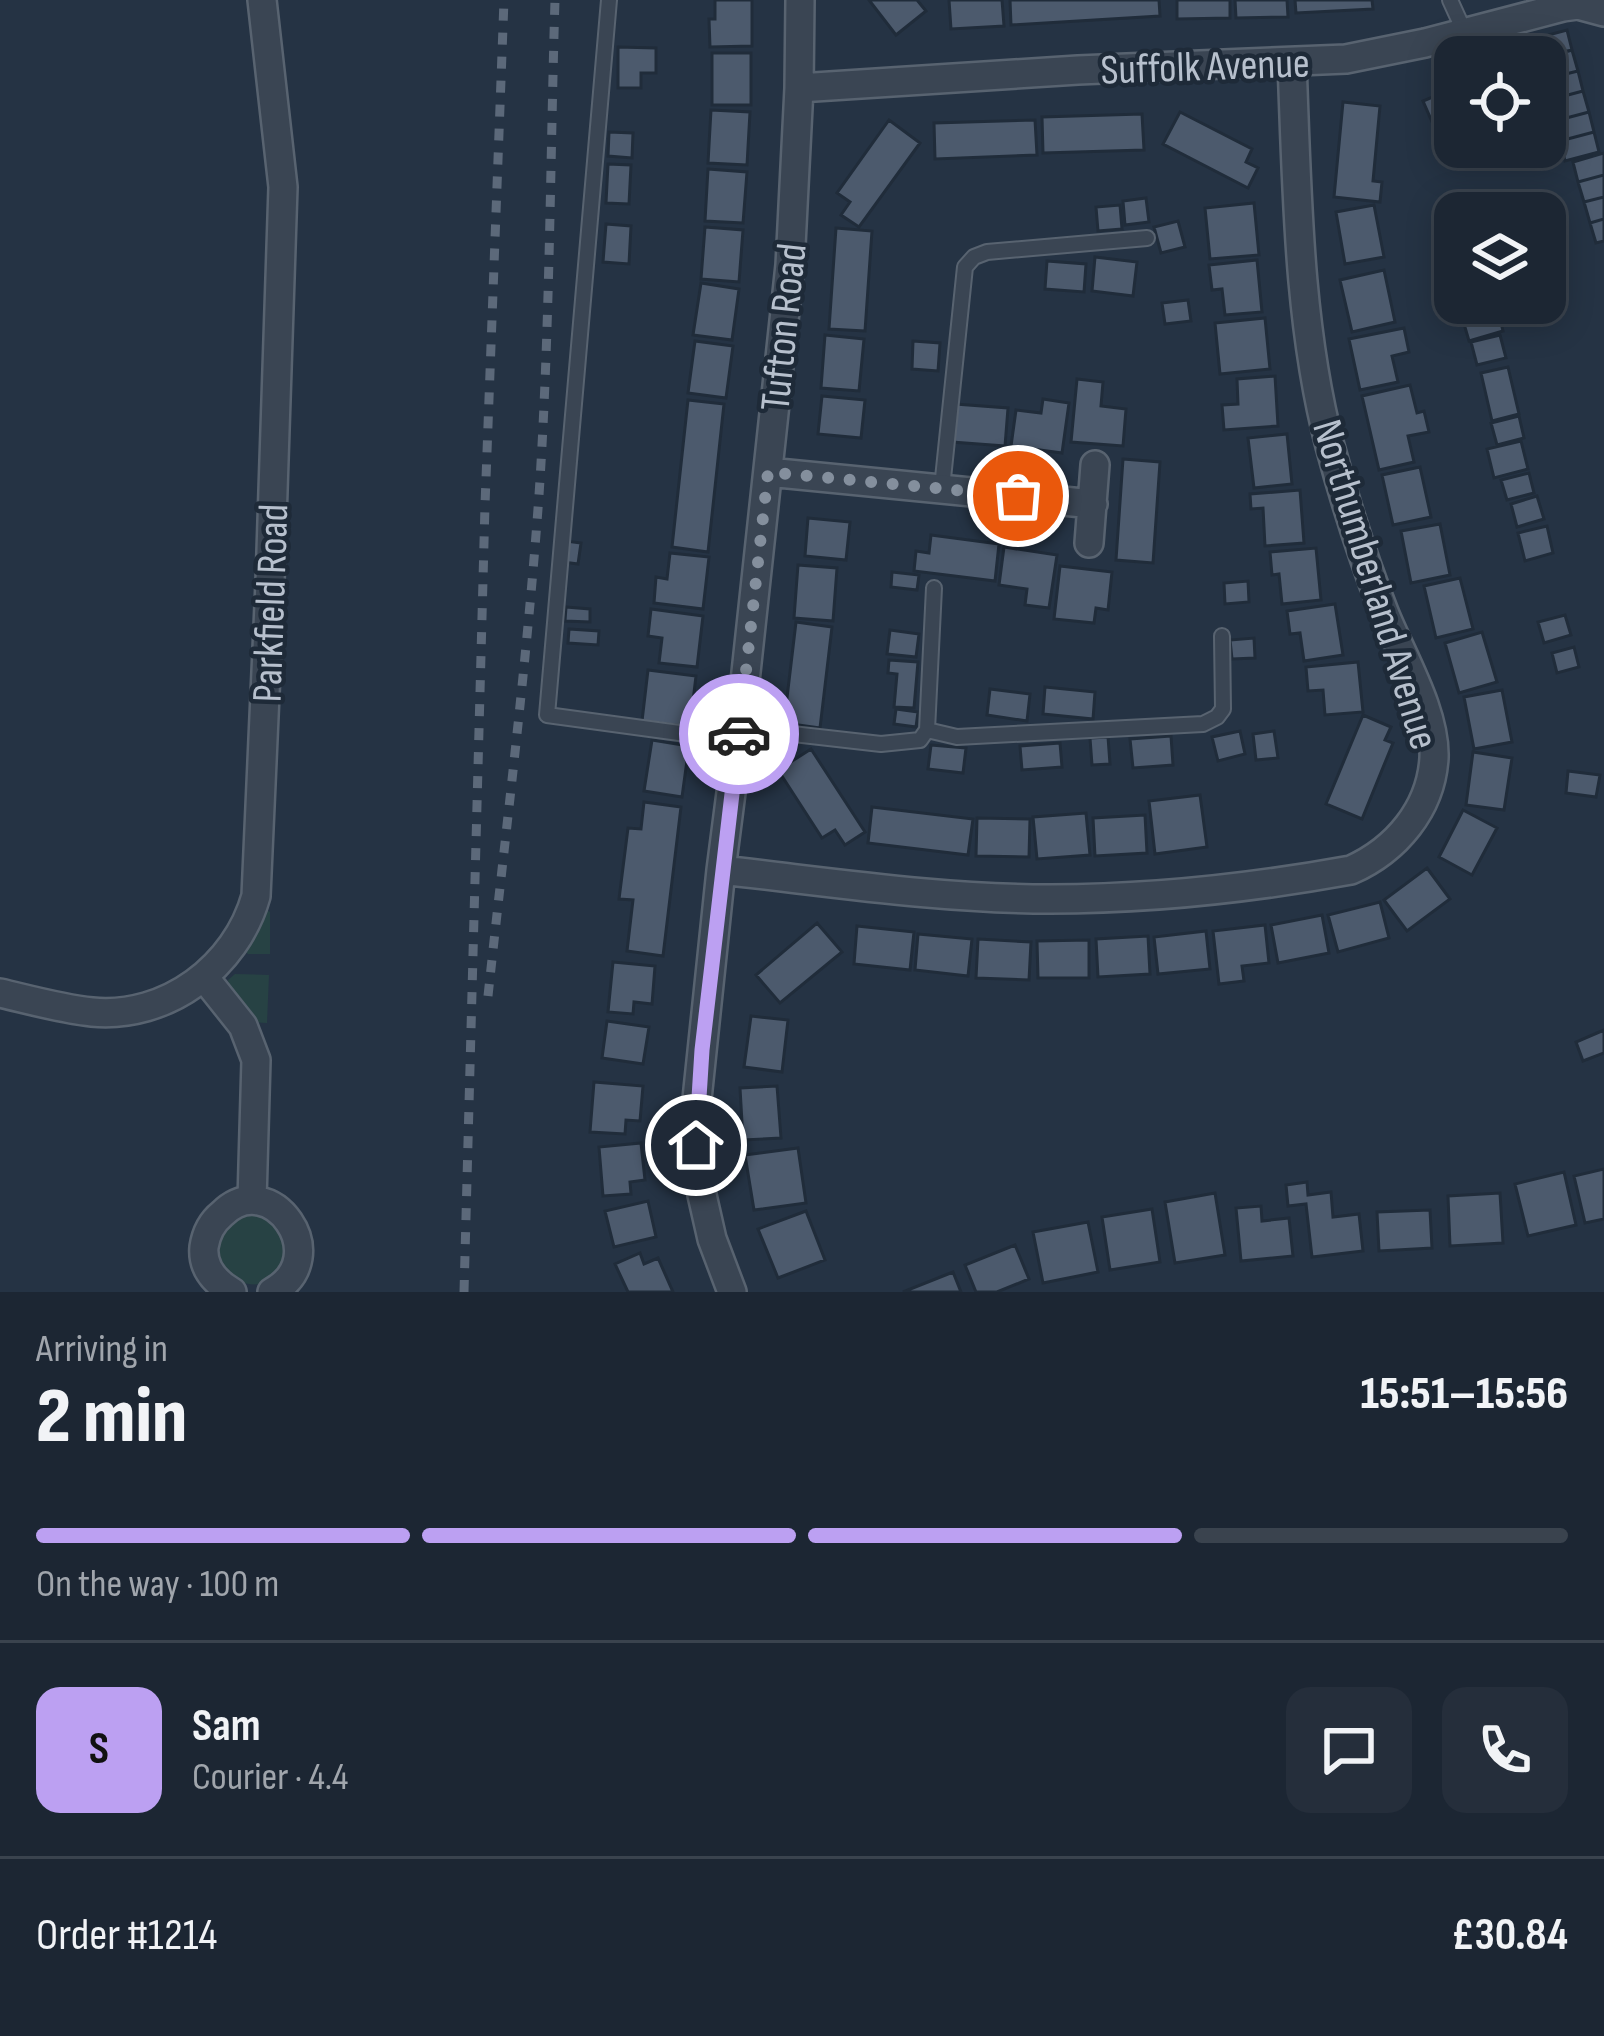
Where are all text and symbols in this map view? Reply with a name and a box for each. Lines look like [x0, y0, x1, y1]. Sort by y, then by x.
map controls [1434, 36, 1566, 324]
button: locate [1434, 36, 1566, 168]
street label: Suffolk Avenue [1100, 38, 1311, 97]
button: layers [1434, 192, 1566, 324]
street label: Tufton Road [750, 241, 819, 414]
street label: Northumberland Avenue [1300, 414, 1449, 756]
pin [967, 445, 1069, 547]
icon: bag [985, 463, 1051, 529]
street label: Parkfield Road [243, 503, 300, 703]
courier [679, 674, 799, 794]
icon: car [706, 701, 772, 767]
pin [645, 1094, 747, 1196]
icon: home [663, 1112, 729, 1178]
text: Arriving in [36, 1326, 168, 1373]
text: 15:51–15:56 [1361, 1367, 1568, 1422]
text: 2 min [36, 1371, 187, 1464]
text: On the way · 100 m [36, 1561, 279, 1608]
button: chat [1286, 1687, 1412, 1813]
button: phone [1442, 1687, 1568, 1813]
text: Sam [192, 1699, 261, 1754]
text: S [89, 1722, 109, 1777]
text: Courier · 4.4 [192, 1754, 348, 1801]
text: Order #1214 [36, 1908, 217, 1963]
text: £30.84 [1451, 1908, 1568, 1963]

